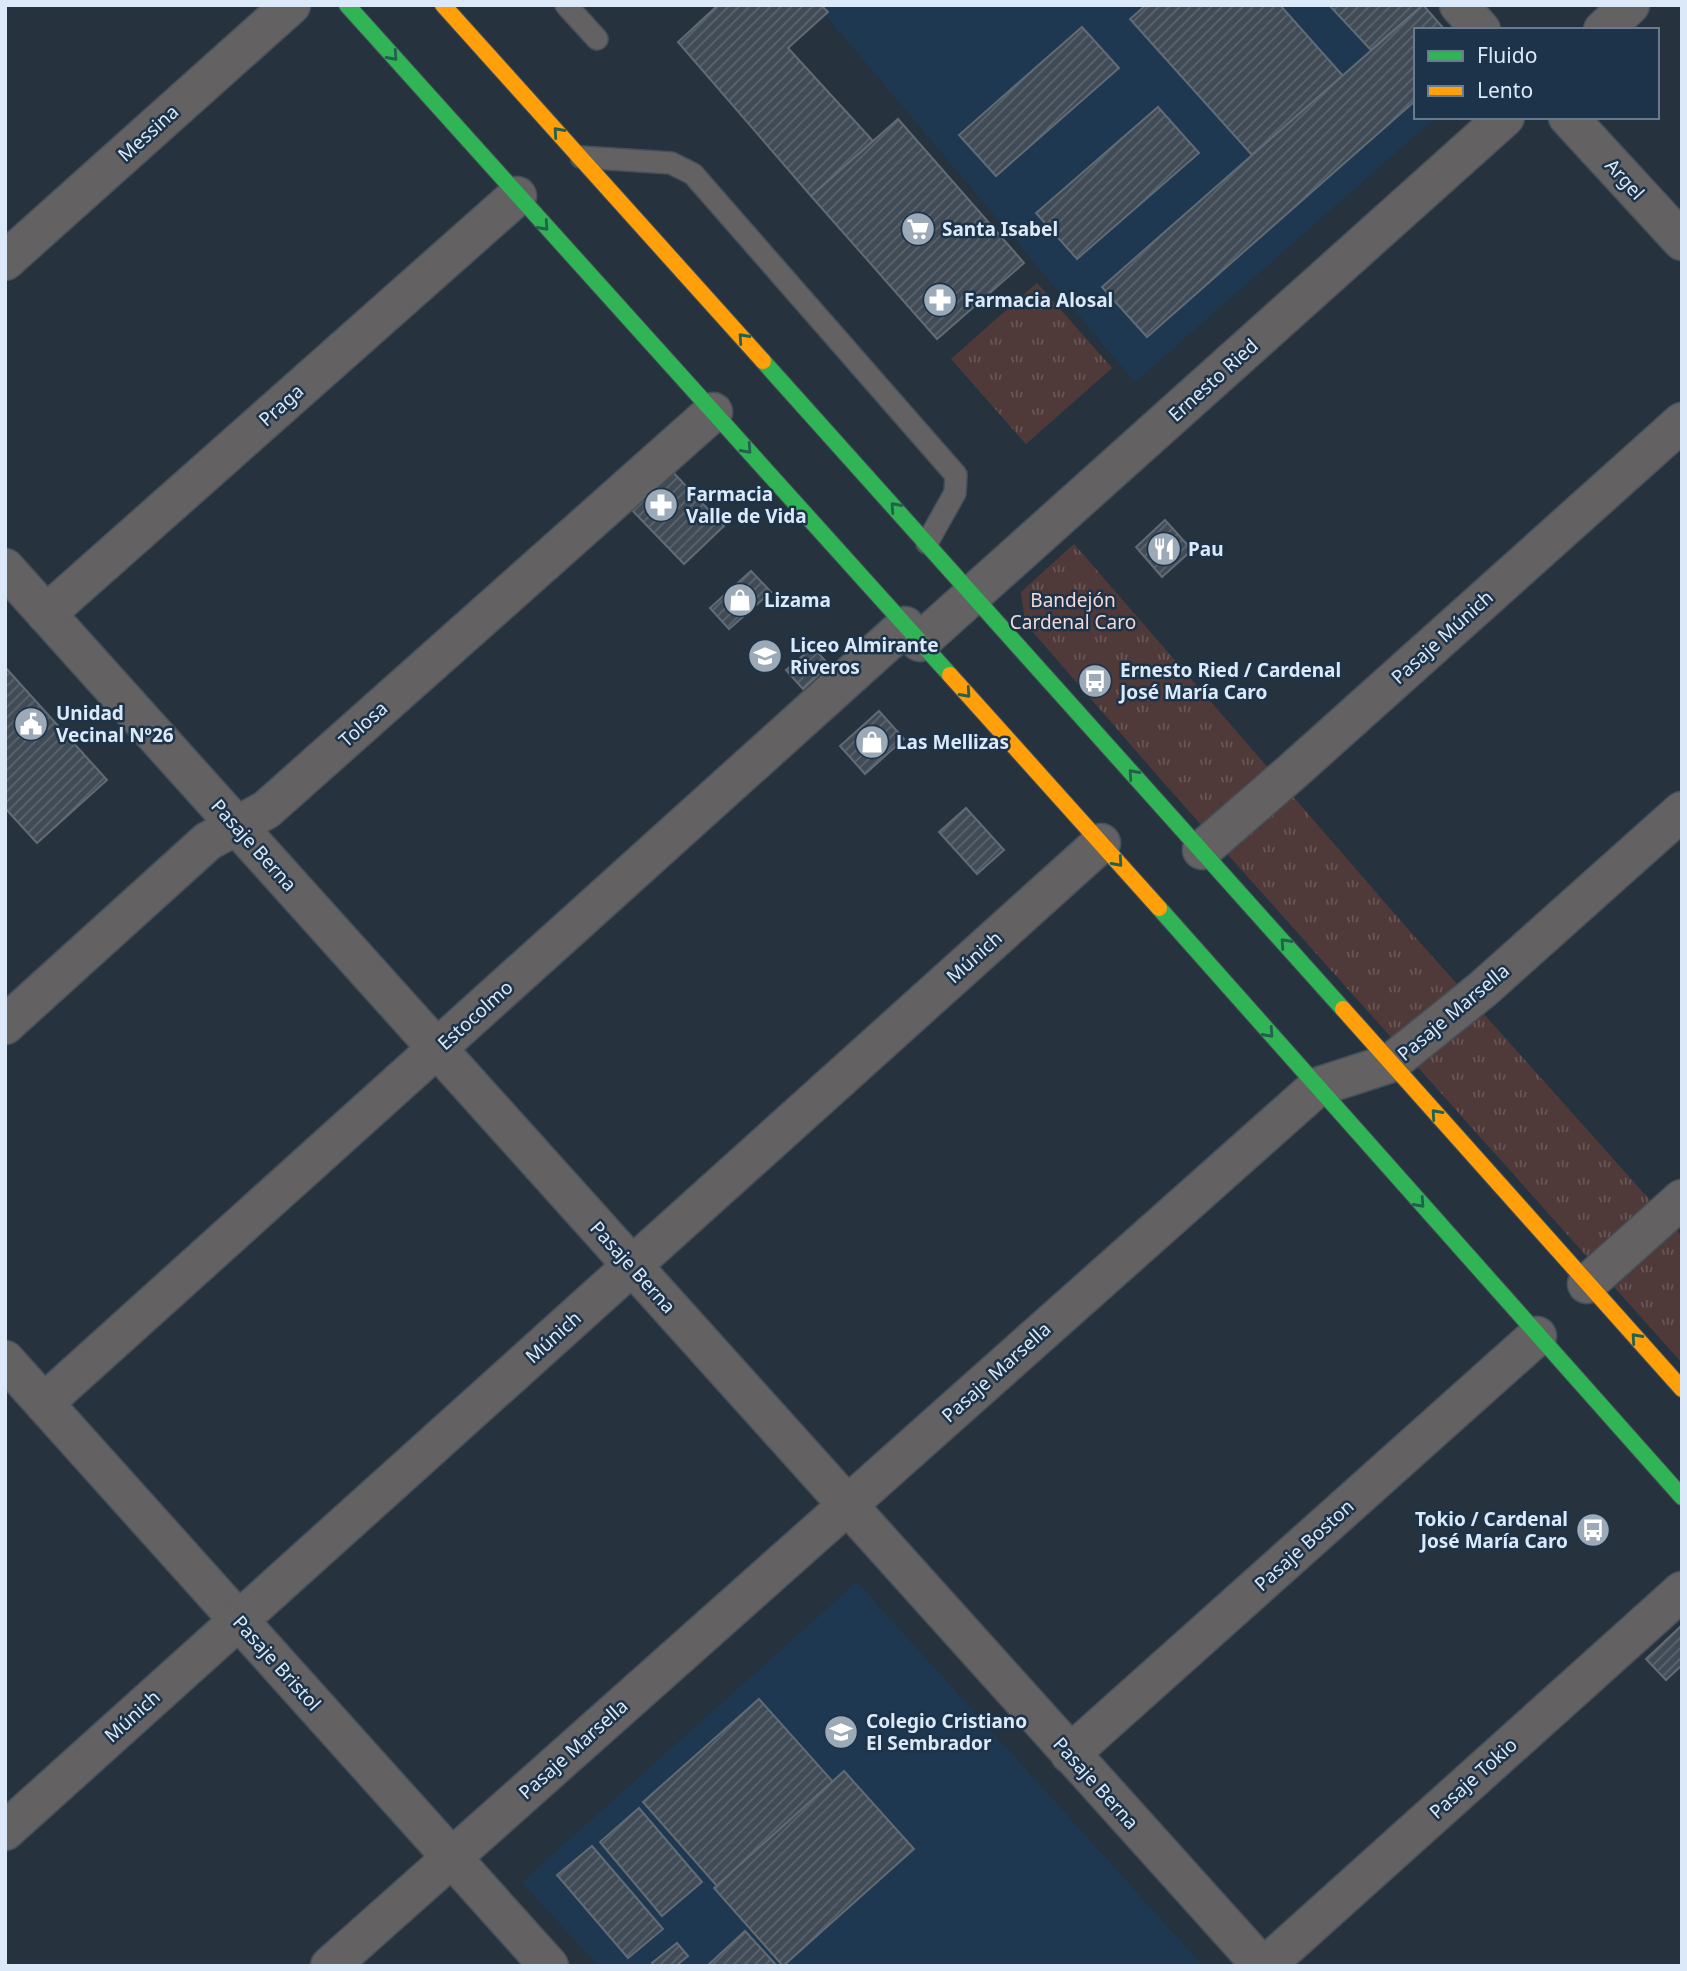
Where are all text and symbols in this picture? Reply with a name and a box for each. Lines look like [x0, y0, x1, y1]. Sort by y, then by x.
legend [1414, 28, 1659, 119]
text: Fluido [1477, 41, 1537, 69]
one-way arrow [384, 48, 397, 61]
text: Lento [1477, 76, 1533, 104]
street label: Messina [112, 99, 184, 167]
one-way arrow [554, 127, 566, 140]
street label: Argel [1600, 153, 1650, 205]
supermarket icon: Santa Isabel [899, 210, 937, 248]
place label: Santa Isabel [942, 216, 1058, 242]
one-way arrow [536, 218, 548, 231]
pharmacy icon: Farmacia Alosal [921, 281, 959, 319]
place label: Farmacia Alosal [964, 287, 1113, 313]
one-way arrow [739, 333, 751, 346]
street label: Ernesto Ried [1163, 333, 1263, 427]
street label: Praga [253, 378, 309, 432]
one-way arrow [738, 440, 751, 453]
place label: Farmacia Valle de Vida [686, 481, 807, 529]
pharmacy icon: Farmacia Valle de Vida [642, 486, 680, 524]
one-way arrow [891, 502, 903, 515]
restaurant icon: Pau [1145, 530, 1183, 568]
place label: Pau [1188, 536, 1224, 562]
shop icon: Lizama [721, 581, 759, 619]
street label: Pasaje Múnich [1385, 584, 1499, 690]
place label: Lizama [764, 587, 831, 613]
park label: Bandejón Cardenal Caro [1010, 587, 1136, 635]
place label: Liceo Almirante Riveros [790, 632, 939, 680]
school or university icon: Liceo Almirante Riveros [746, 637, 784, 675]
place label: Ernesto Ried / Cardenal José María Caro [1118, 657, 1341, 705]
bus stop icon: Ernesto Ried / Cardenal José María Caro [1076, 662, 1114, 700]
one-way arrow [958, 685, 970, 698]
street label: Tolosa [333, 695, 393, 753]
place label: Unidad Vecinal Nº26 [56, 700, 174, 748]
public building icon: Unidad Vecinal Nº26 [12, 705, 50, 743]
shop icon: Las Mellizas [853, 723, 891, 761]
place label: Las Mellizas [896, 729, 1009, 755]
one-way arrow [1129, 769, 1141, 782]
street label: Pasaje Berna [206, 793, 302, 897]
one-way arrow [1110, 854, 1122, 867]
street label: Múnich [941, 925, 1007, 989]
one-way arrow [1280, 939, 1293, 952]
street label: Pasaje Marsella [1392, 958, 1514, 1066]
street label: Estocolmo [432, 974, 518, 1056]
one-way arrow [1261, 1024, 1273, 1037]
one-way arrow [1431, 1109, 1444, 1122]
one-way arrow [1411, 1195, 1424, 1208]
street label: Pasaje Berna [585, 1215, 681, 1319]
street label: Múnich [520, 1305, 586, 1369]
street label: Pasaje Marsella [936, 1316, 1056, 1428]
one-way arrow [1632, 1333, 1644, 1346]
street label: Pasaje Boston [1249, 1493, 1359, 1597]
place label: Tokio / Cardenal José María Caro [1415, 1506, 1568, 1554]
bus stop icon: Tokio / Cardenal José María Caro [1574, 1511, 1612, 1549]
street label: Pasaje Bristol [227, 1610, 327, 1716]
street label: Múnich [99, 1684, 165, 1748]
street label: Pasaje Marsella [513, 1693, 633, 1805]
place label: Colegio Cristiano El Sembrador [866, 1708, 1027, 1756]
school or university icon: Colegio Cristiano El Sembrador [822, 1713, 860, 1751]
street label: Pasaje Berna [1048, 1731, 1144, 1835]
street label: Pasaje Tokio [1424, 1732, 1522, 1824]

